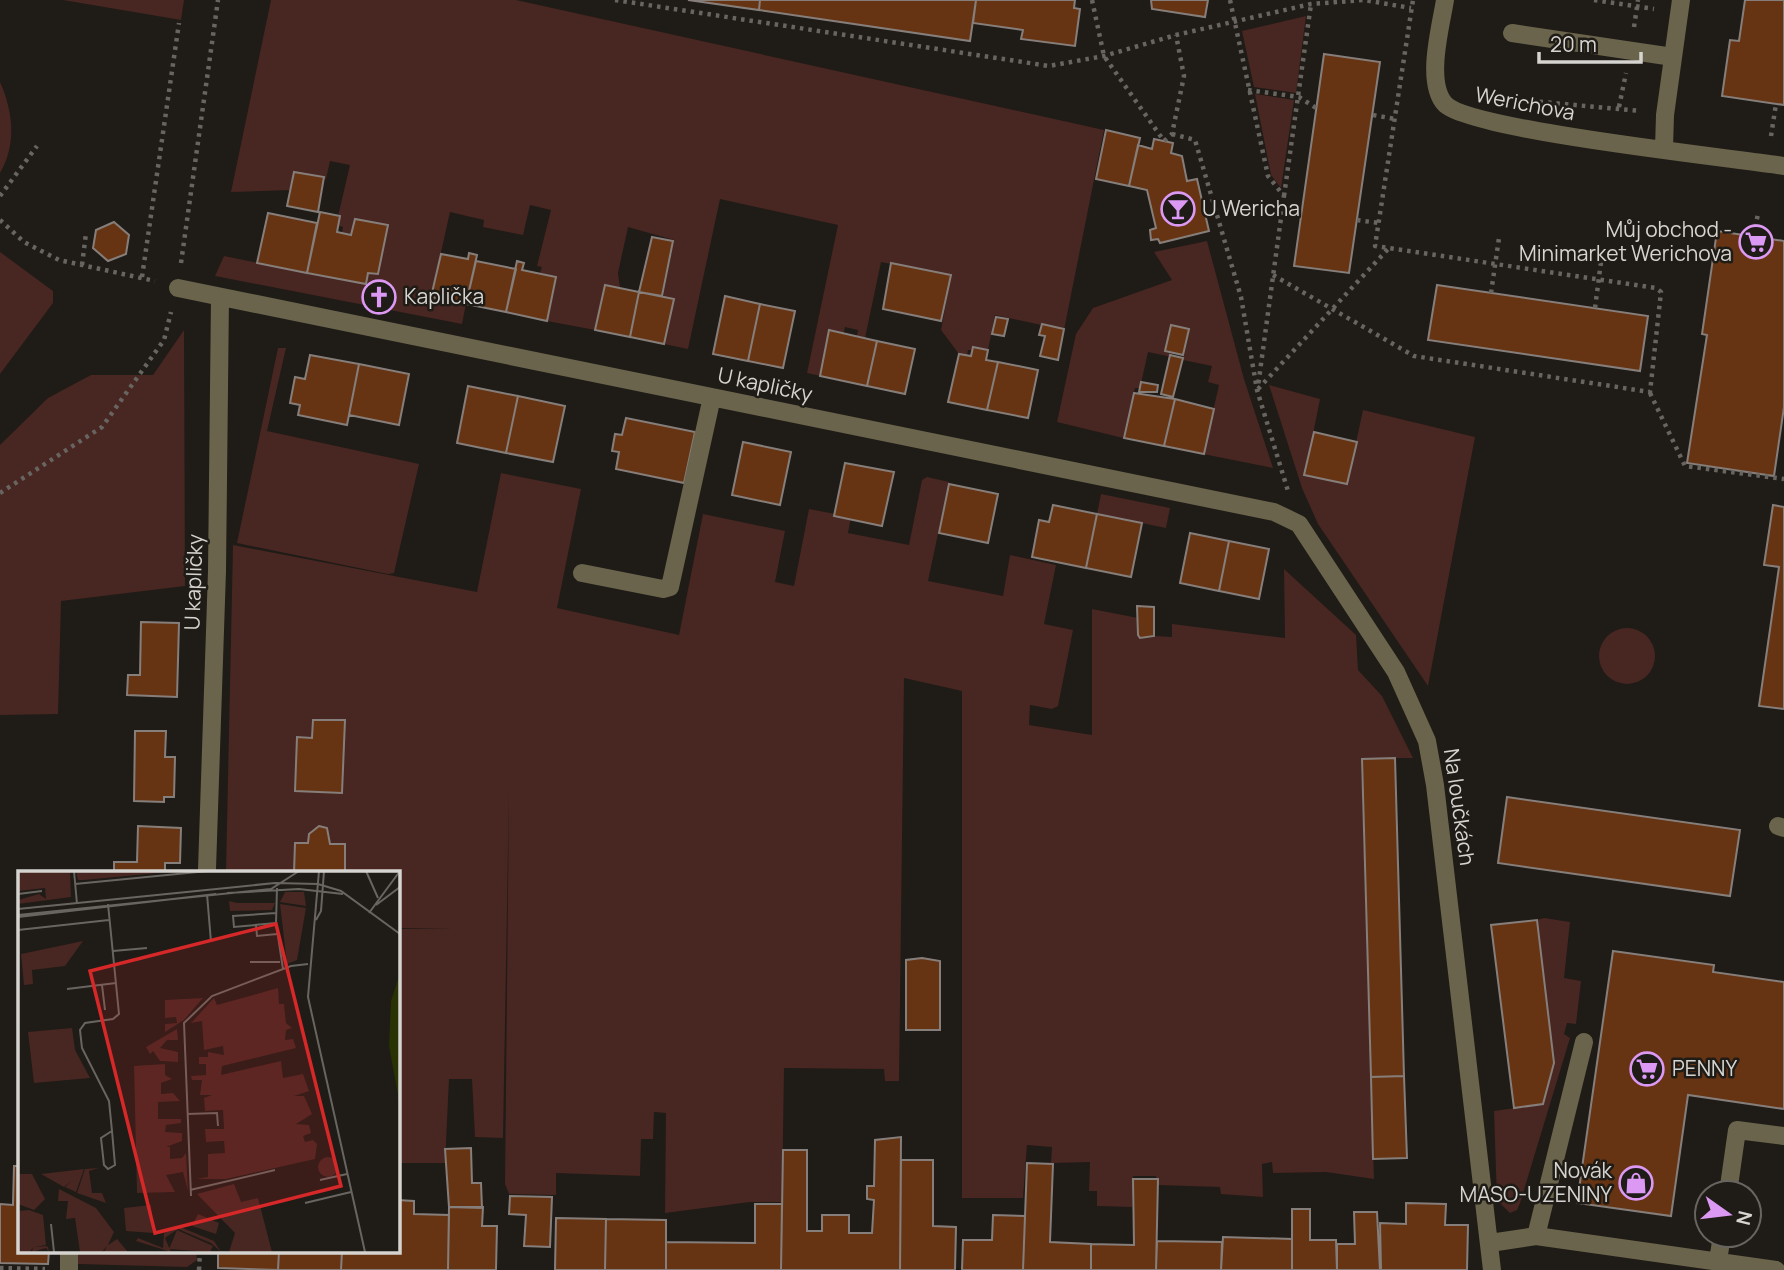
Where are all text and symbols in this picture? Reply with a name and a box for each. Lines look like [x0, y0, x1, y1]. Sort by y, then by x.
scale bar [1539, 21, 1640, 65]
text: 20 m [1550, 30, 1597, 58]
street label: Werichova [1473, 80, 1577, 126]
bar icon: U Wericha [1159, 190, 1197, 228]
place label: U Wericha [1202, 194, 1300, 222]
place label: Můj obchod - Minimarket Werichova [1519, 215, 1732, 267]
supermarket icon: Můj obchod - Minimarket Werichova [1737, 223, 1775, 261]
church icon: Kaplička [360, 278, 398, 316]
place label: Kaplička [404, 282, 484, 310]
street label: U kapličky [715, 360, 815, 408]
street label: U kapličky [177, 533, 209, 631]
street label: Na loučkách [1438, 747, 1482, 867]
inset map [18, 871, 399, 1252]
supermarket icon: PENNY [1628, 1050, 1666, 1088]
place label: PENNY [1672, 1054, 1737, 1082]
place label: Novák MASO-UZENINY [1460, 1156, 1613, 1208]
shop icon: Novák MASO-UZENINY [1617, 1164, 1655, 1202]
north arrow [1693, 1179, 1763, 1249]
text: N [1730, 1208, 1759, 1228]

